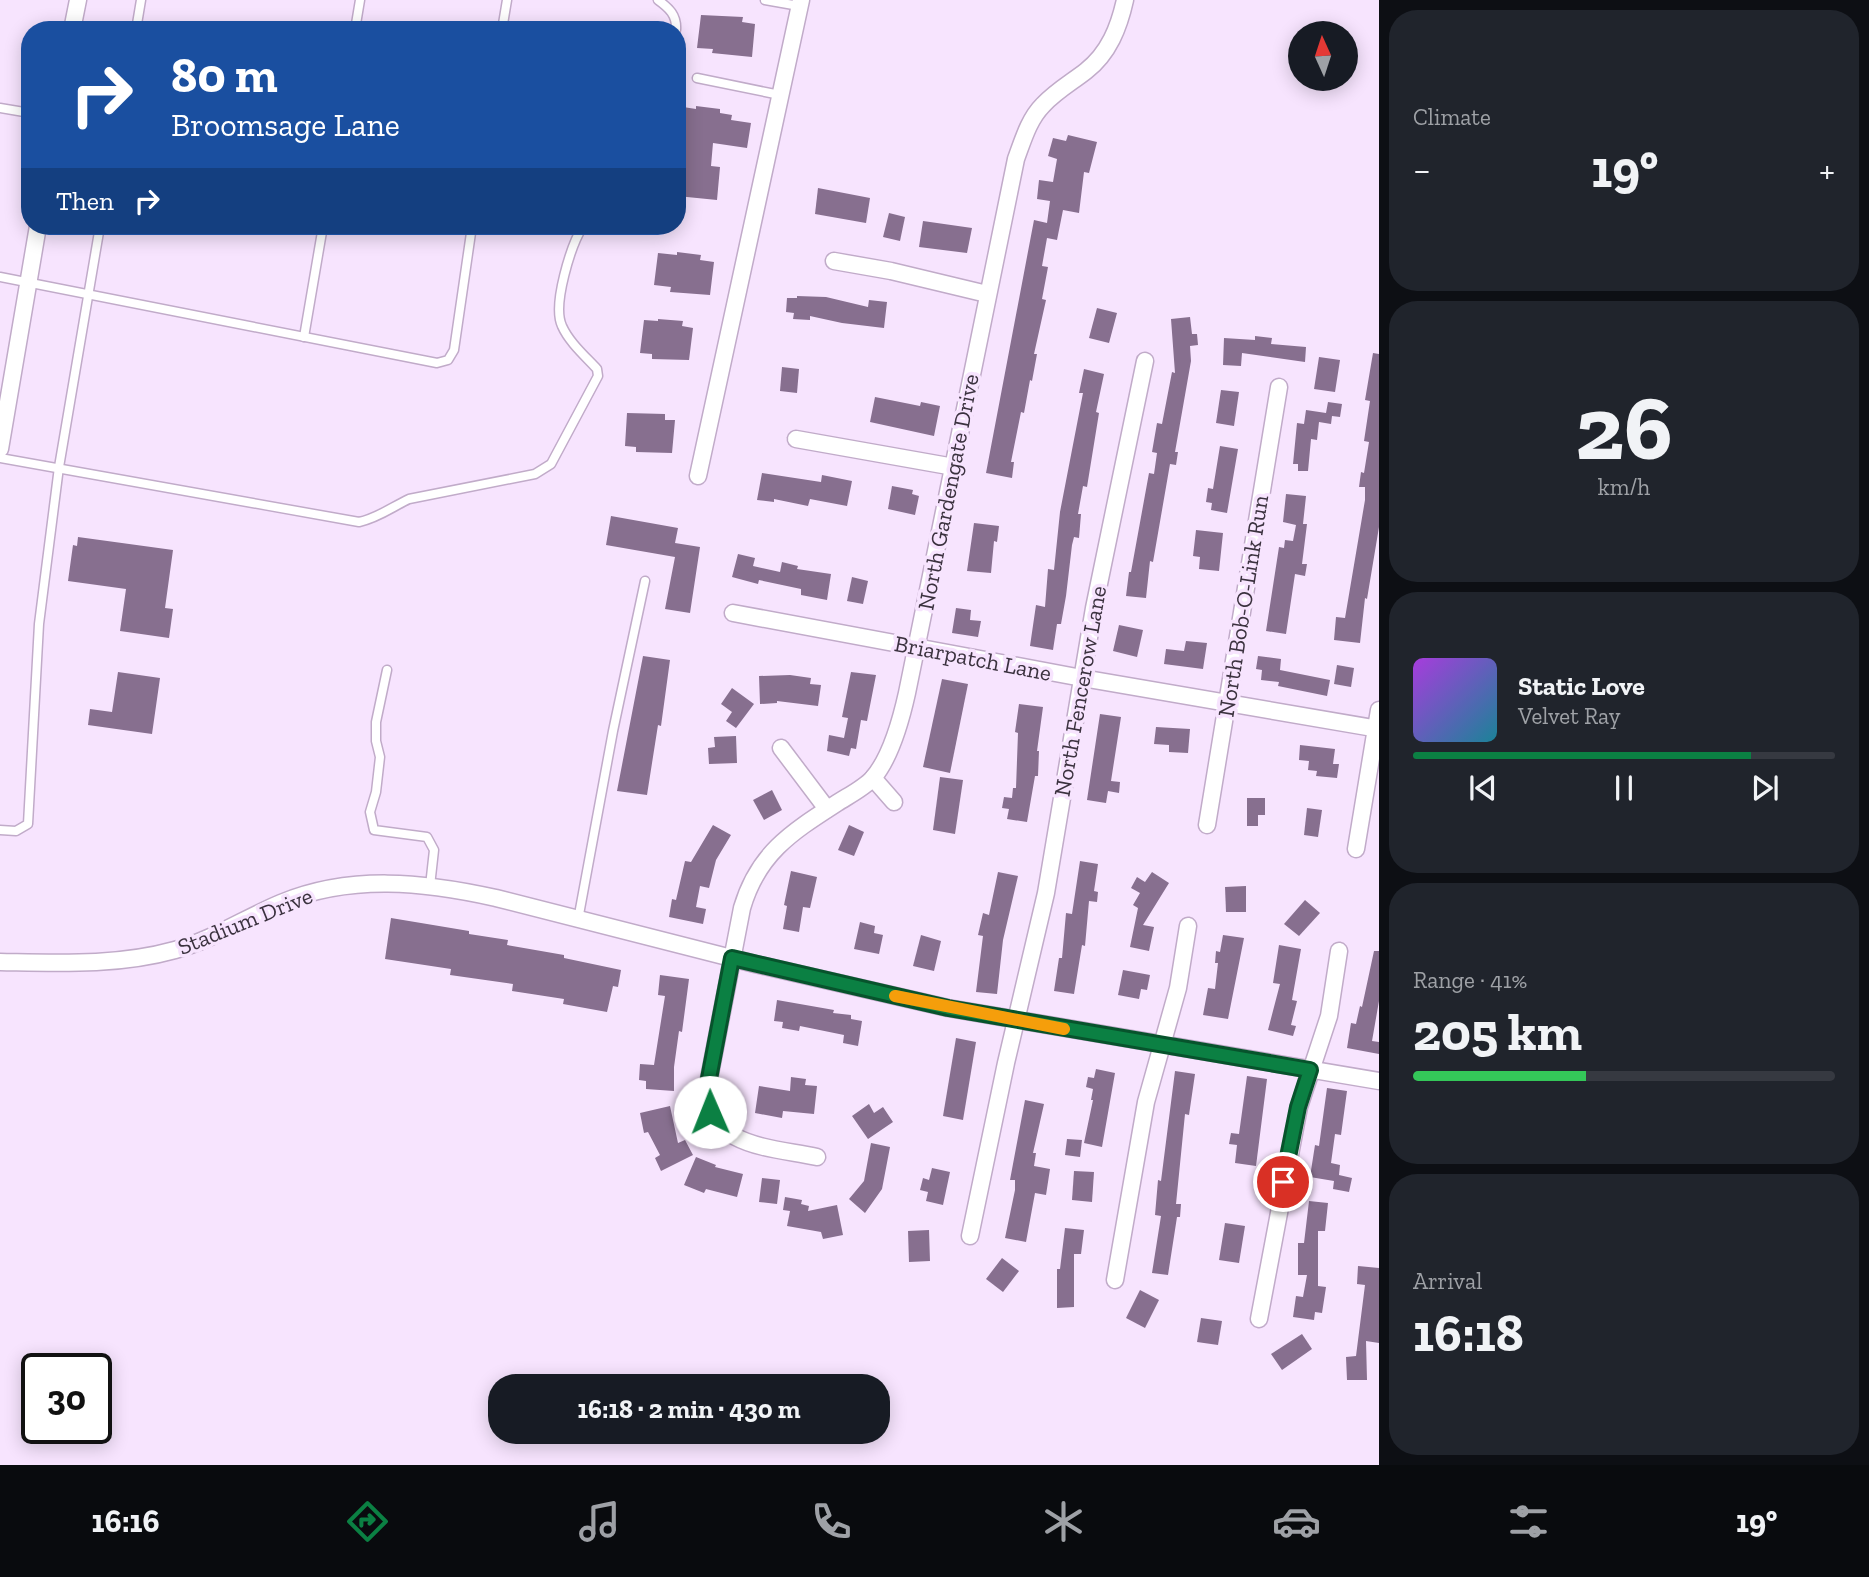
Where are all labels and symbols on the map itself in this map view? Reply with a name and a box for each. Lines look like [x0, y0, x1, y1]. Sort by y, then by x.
north arrow [1288, 21, 1358, 91]
street label: North Gardengate Drive [911, 372, 985, 612]
street label: North Bob-O-Link Run [1212, 493, 1274, 719]
street label: North Fencerow Lane [1048, 584, 1112, 798]
street label: Briarpatch Lane [892, 629, 1054, 687]
street label: Stadium Drive [173, 881, 317, 961]
position arrow [673, 1075, 747, 1149]
pin [1253, 1152, 1313, 1212]
speed limit sign: 30 [21, 1353, 112, 1444]

